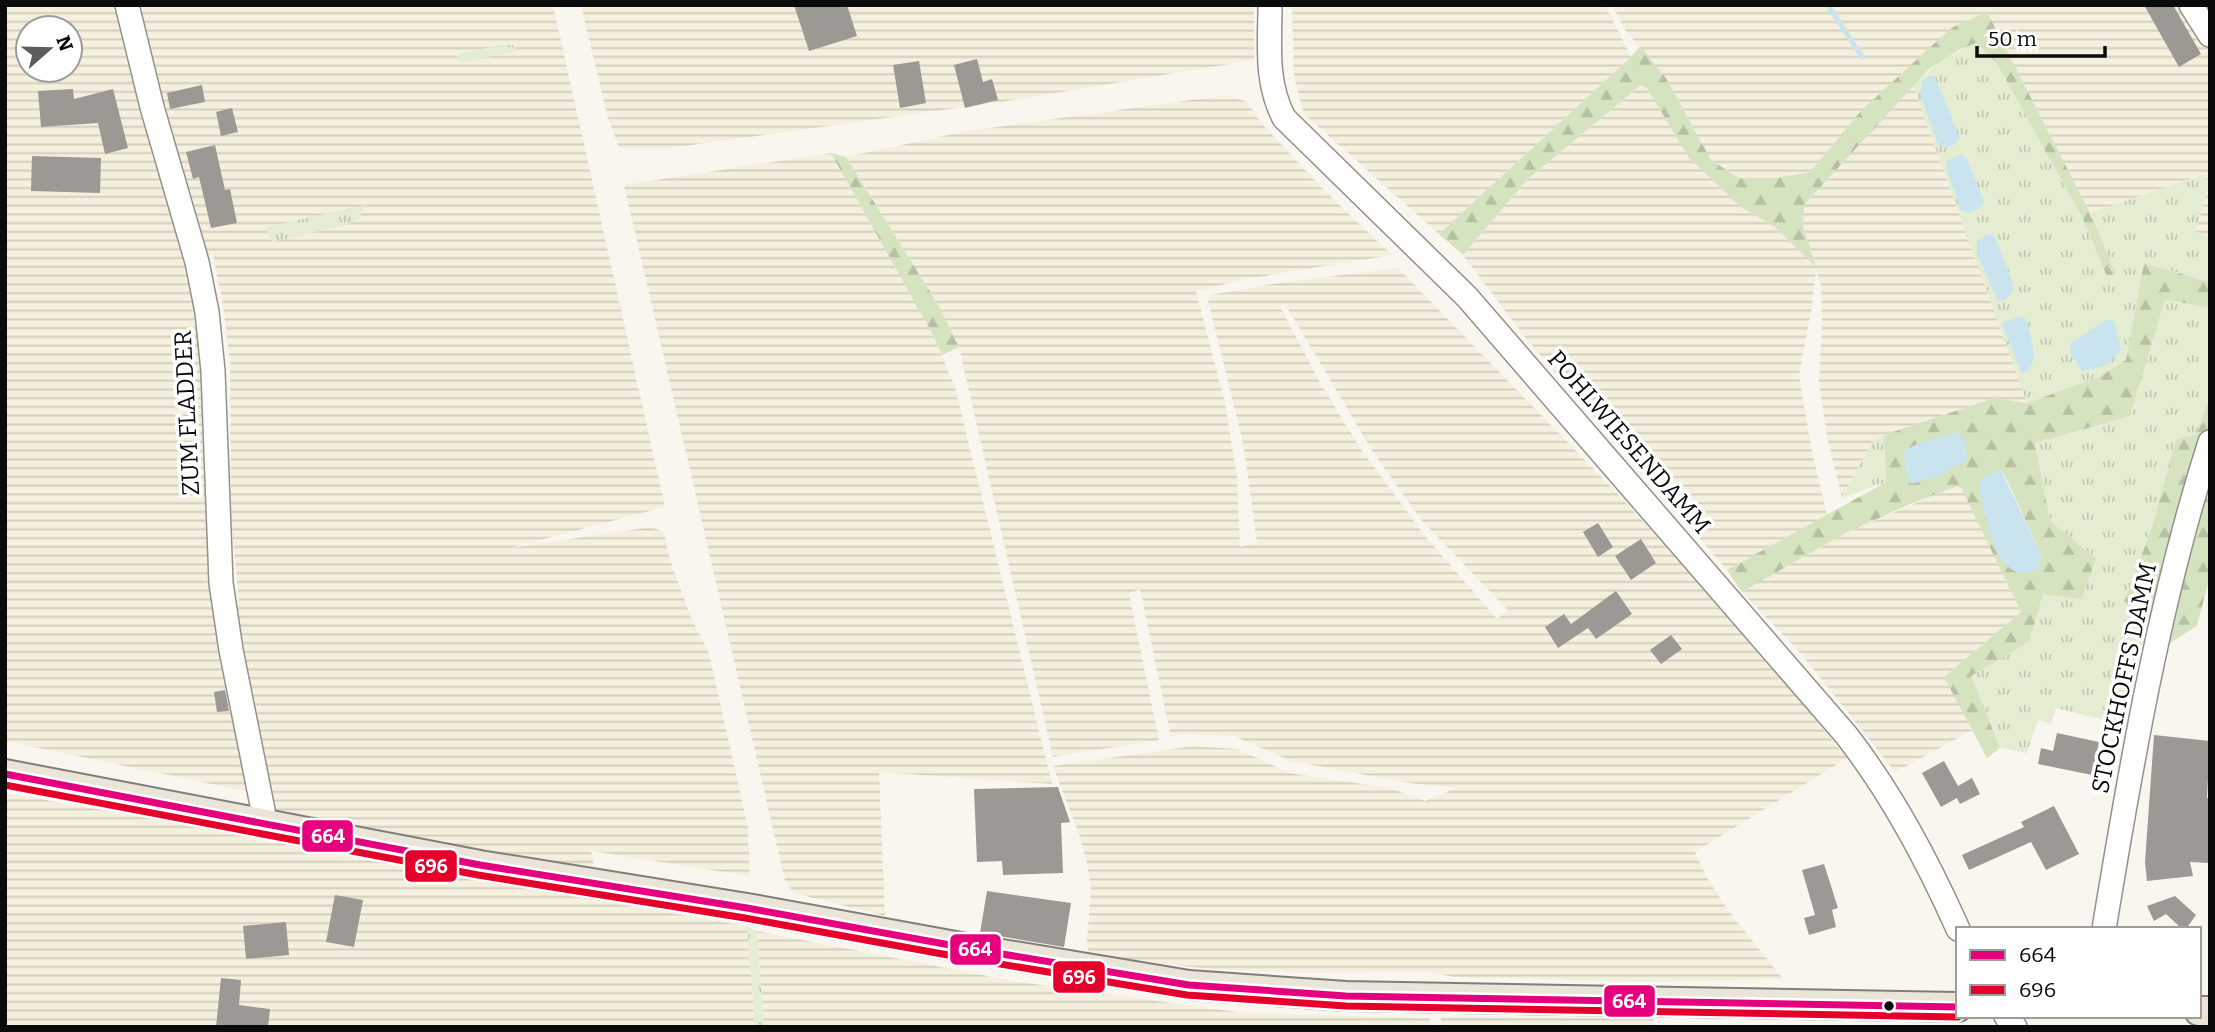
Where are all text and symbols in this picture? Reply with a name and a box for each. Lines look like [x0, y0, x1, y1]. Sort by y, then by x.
north arrow [14, 14, 84, 84]
scale bar [1977, 14, 2105, 58]
text: 50 m [1988, 26, 2037, 52]
text: N [51, 33, 78, 54]
street label: ZUM FLADDER [169, 329, 205, 496]
street label: POHLWIESENDAMM [1542, 345, 1716, 539]
street label: STOCKHOFFS DAMM [2086, 560, 2162, 796]
line badge: 664 [301, 819, 354, 853]
text: 664 [311, 825, 346, 848]
line badge: 696 [404, 849, 458, 883]
text: 696 [414, 855, 448, 878]
legend [1956, 927, 2201, 1018]
line badge: 664 [949, 933, 1002, 966]
text: 664 [958, 938, 993, 961]
text: 664 [2019, 942, 2056, 968]
line badge: 696 [1052, 960, 1106, 994]
text: 696 [1062, 966, 1096, 989]
text: 696 [2019, 977, 2056, 1003]
line badge: 664 [1603, 984, 1656, 1018]
text: 664 [1612, 990, 1647, 1013]
unlabelled marker [1882, 999, 1896, 1013]

